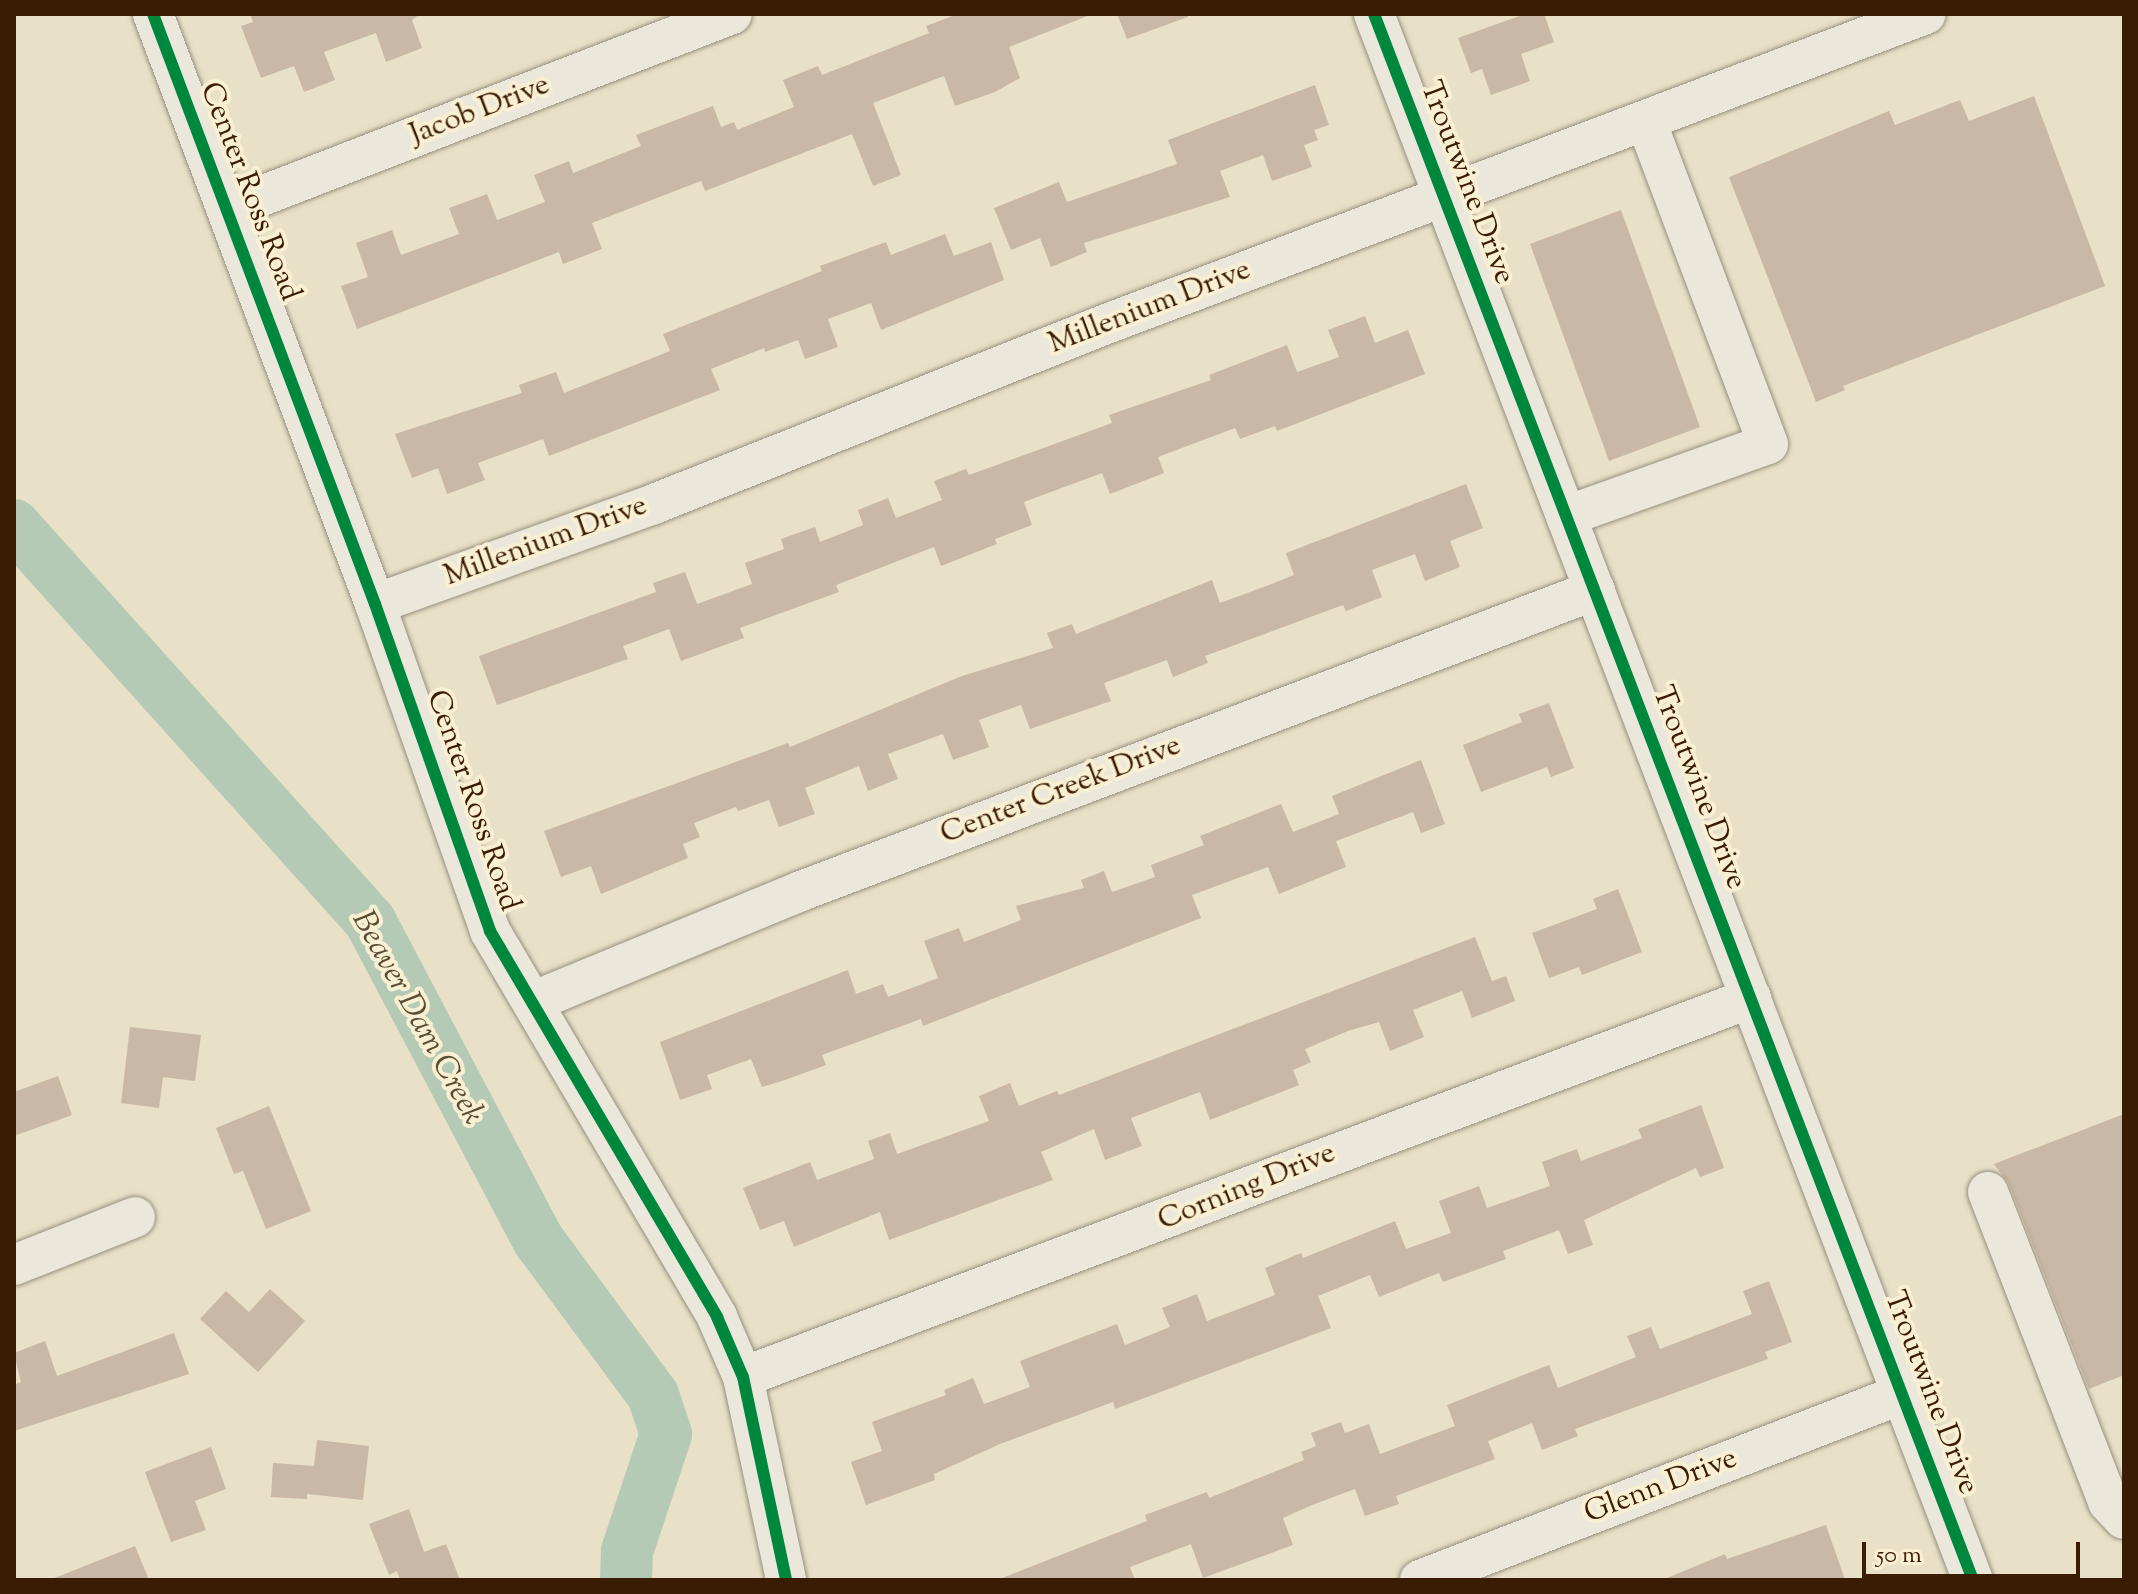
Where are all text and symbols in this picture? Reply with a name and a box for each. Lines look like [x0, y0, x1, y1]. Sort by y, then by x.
street label: Jacob Drive [405, 68, 555, 154]
street label: Troutwine Drive [1411, 76, 1521, 290]
street label: Center Ross Road [191, 78, 307, 306]
street label: Millenium Drive [1044, 253, 1256, 363]
street label: Millenium Drive [440, 489, 652, 595]
street label: Troutwine Drive [1643, 681, 1753, 895]
street label: Center Ross Road [417, 686, 527, 916]
street label: Center Creek Drive [936, 729, 1186, 853]
water label: Beaver Dam Creek [342, 904, 492, 1132]
street label: Corning Drive [1153, 1136, 1341, 1240]
street label: Troutwine Drive [1875, 1286, 1985, 1500]
street label: Glenn Drive [1580, 1441, 1742, 1533]
scale bar [1866, 1526, 2084, 1576]
text: 50 m [1876, 1539, 1922, 1573]

